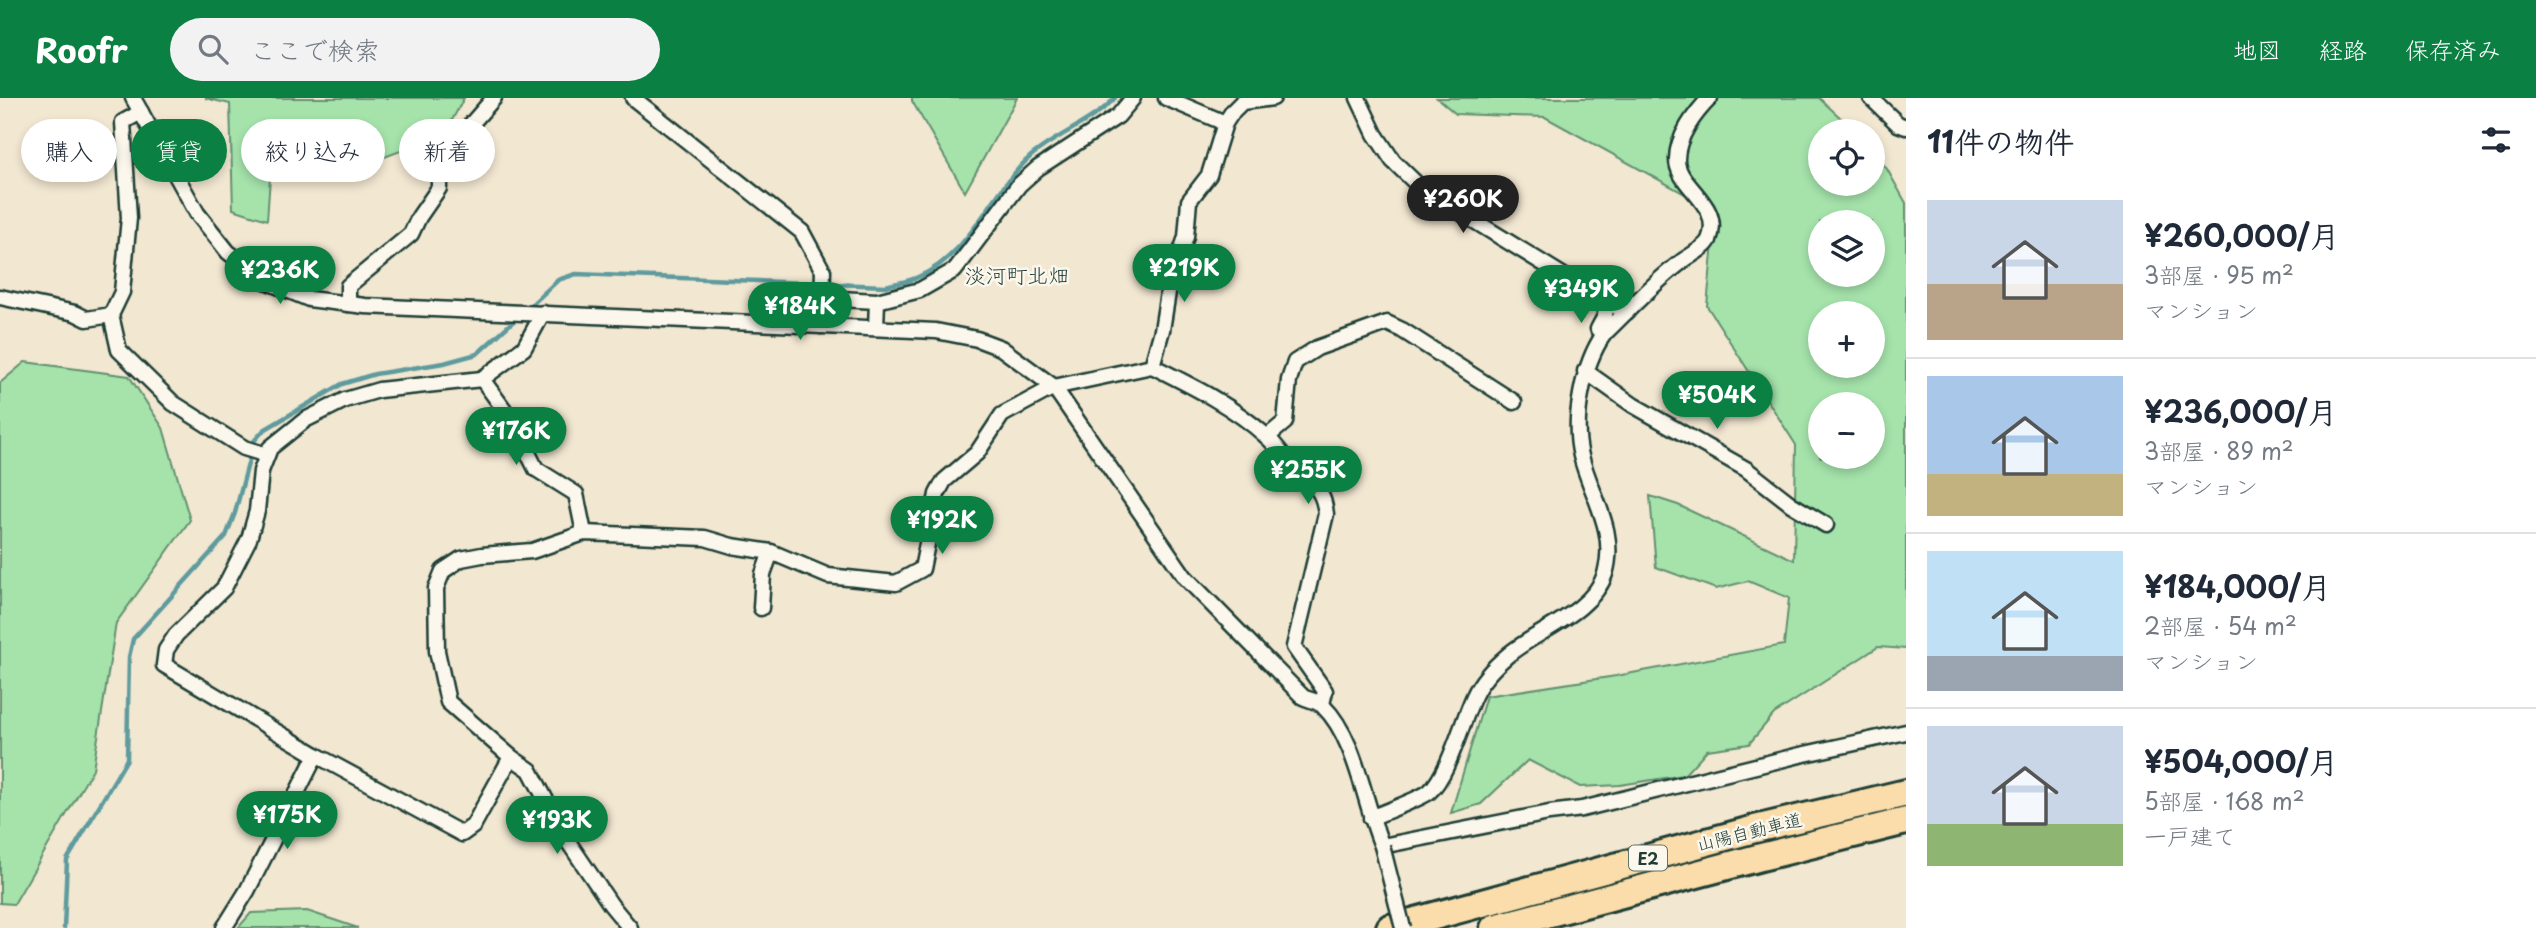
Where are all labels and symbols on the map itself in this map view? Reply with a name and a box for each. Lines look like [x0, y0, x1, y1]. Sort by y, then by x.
pin: ¥260K [1414, 176, 1512, 235]
pin: ¥219K [1135, 244, 1233, 304]
pin: ¥236K [231, 246, 329, 306]
district label: 淡河町北畑 [965, 258, 1070, 290]
pin: ¥349K [1532, 266, 1630, 325]
pin: ¥184K [751, 282, 849, 342]
pin: ¥504K [1668, 372, 1766, 431]
pin: ¥176K [467, 408, 565, 467]
pin: ¥255K [1259, 446, 1357, 506]
pin: ¥192K [893, 496, 991, 556]
pin: ¥175K [238, 792, 336, 851]
pin: ¥193K [508, 796, 606, 856]
street label: 山陽自動車道 [1693, 805, 1805, 857]
road number: E2 [1629, 846, 1667, 870]

